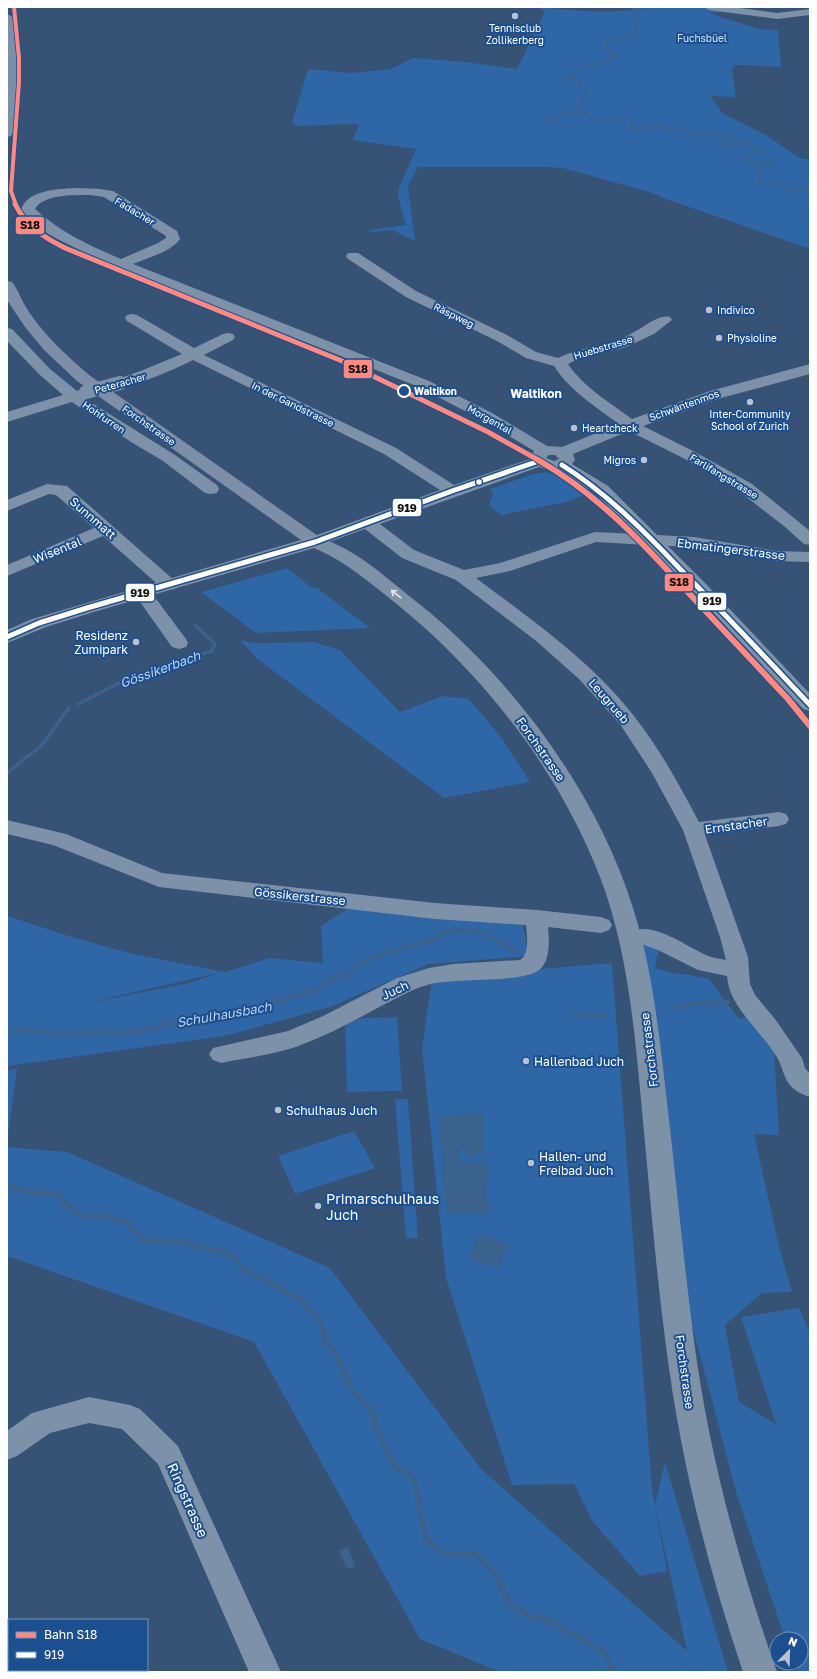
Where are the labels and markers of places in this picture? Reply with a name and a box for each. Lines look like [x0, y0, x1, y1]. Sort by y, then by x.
marker: Tennisclub Zollikerberg [510, 11, 520, 21]
place label: Tennisclub Zollikerberg [486, 22, 544, 46]
place label: Indivico [717, 304, 755, 316]
marker: Indivico [704, 305, 714, 315]
place label: Physioline [727, 332, 777, 344]
marker: Physioline [714, 333, 724, 343]
marker: Waltikon [397, 384, 411, 398]
place label: Waltikon [414, 385, 457, 397]
marker: Inter-Community School of Zurich [745, 397, 755, 407]
place label: Inter-Community School of Zurich [709, 408, 791, 432]
place label: Heartcheck [582, 422, 638, 434]
marker: Heartcheck [569, 423, 579, 433]
place label: Migros [603, 454, 636, 466]
marker: Migros [639, 455, 649, 465]
unlabelled marker [474, 477, 484, 487]
place label: Residenz Zumipark [74, 628, 128, 657]
marker: Residenz Zumipark [131, 637, 141, 647]
place label: Hallenbad Juch [534, 1054, 624, 1069]
marker: Hallenbad Juch [521, 1056, 531, 1066]
place label: Schulhaus Juch [286, 1103, 377, 1118]
marker: Schulhaus Juch [273, 1105, 283, 1115]
place label: Hallen- und Freibad Juch [539, 1149, 613, 1178]
marker: Hallen- und Freibad Juch [526, 1158, 536, 1168]
place label: Primarschulhaus Juch [326, 1190, 439, 1223]
marker: Primarschulhaus Juch [313, 1201, 323, 1211]

